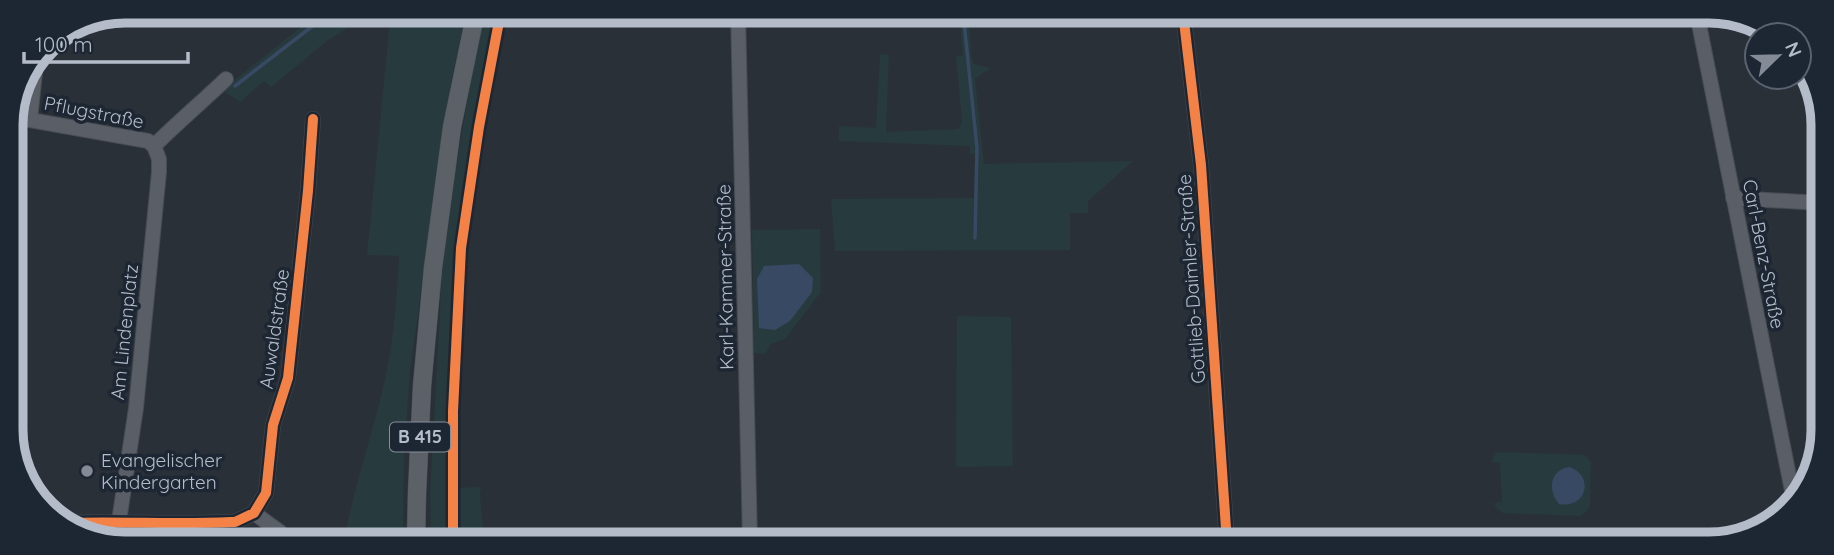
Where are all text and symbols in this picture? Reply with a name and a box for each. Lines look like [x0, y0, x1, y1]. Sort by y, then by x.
scale bar [24, 21, 189, 65]
north arrow [1743, 21, 1813, 91]
text: 100 m [35, 31, 93, 57]
text: N [1780, 38, 1807, 60]
street label: Pflugstraße [42, 91, 146, 133]
street label: Gottlieb-Daimler-Straße [1172, 173, 1210, 385]
street label: Carl-Benz-Straße [1738, 177, 1790, 331]
street label: Karl-Kammer-Straße [711, 184, 739, 370]
street label: Am Lindenplatz [105, 263, 143, 401]
street label: Auwaldstraße [254, 268, 294, 390]
road number: B 415 [390, 422, 450, 452]
place label: Evangelischer Kindergarten [101, 448, 223, 494]
marker: Evangelischer Kindergarten [79, 463, 95, 479]

